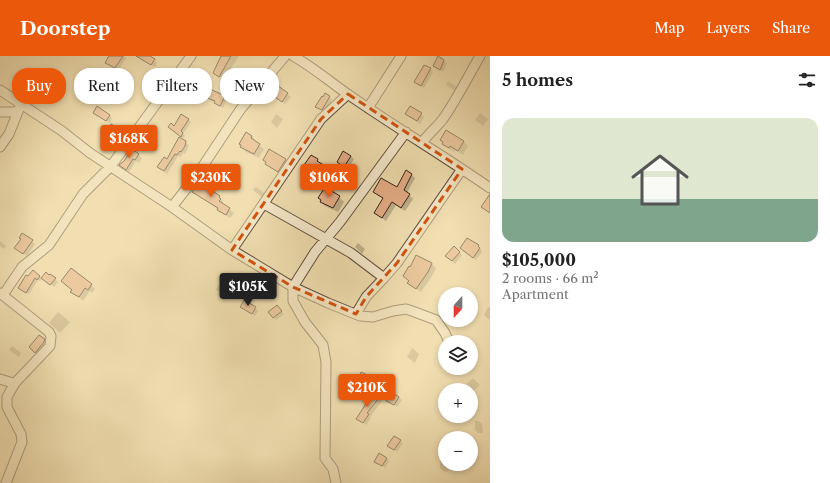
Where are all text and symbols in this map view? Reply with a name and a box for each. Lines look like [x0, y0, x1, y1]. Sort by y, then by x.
text: Doorstep [20, 17, 110, 40]
text: Map [654, 19, 684, 37]
text: Layers [706, 19, 750, 37]
text: Share [772, 19, 810, 37]
chip: Buy [12, 68, 66, 104]
chip: Rent [74, 68, 134, 104]
chip: Filters [142, 68, 212, 104]
chip: New [220, 68, 279, 104]
icon: filters [796, 69, 818, 91]
text: 5 homes [502, 70, 573, 90]
pin: $168K [101, 125, 157, 159]
text: $168K [109, 130, 149, 146]
icon: home [624, 144, 696, 216]
pin: $230K [183, 164, 239, 198]
pin: $106K [301, 164, 357, 198]
text: $230K [191, 169, 231, 185]
text: $106K [309, 169, 349, 185]
text: $105,000 [502, 250, 576, 270]
text: 2 rooms · 66 m² [502, 270, 599, 286]
pin: $105K [220, 273, 276, 307]
text: $105K [229, 278, 267, 294]
text: Apartment [502, 286, 569, 302]
north arrow [438, 287, 478, 327]
map controls [438, 287, 478, 471]
button: layers [438, 335, 478, 375]
pin: $210K [339, 374, 395, 408]
text: $210K [347, 379, 387, 395]
button: + [438, 383, 478, 423]
button: − [438, 431, 478, 471]

